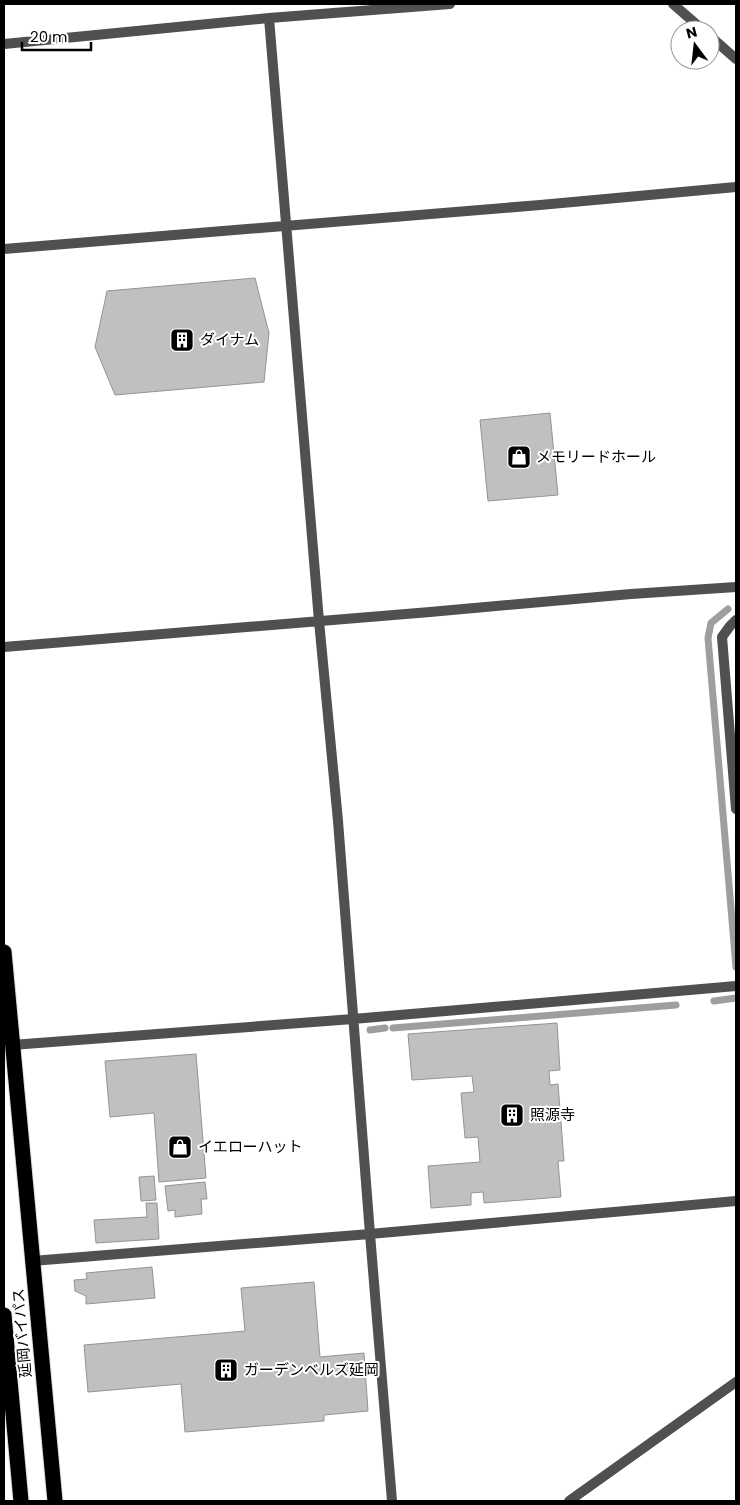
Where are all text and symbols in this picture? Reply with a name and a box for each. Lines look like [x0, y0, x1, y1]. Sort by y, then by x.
scale bar [22, 20, 91, 52]
north arrow [670, 20, 720, 70]
text: N [684, 21, 699, 43]
text: 20 m [30, 26, 68, 47]
building icon: ダイナム [169, 327, 195, 353]
place label: ダイナム [200, 329, 259, 350]
shop icon: メモリードホール [506, 444, 532, 470]
place label: メモリードホール [536, 446, 656, 467]
building icon: 照源寺 [499, 1102, 525, 1128]
place label: 照源寺 [530, 1104, 575, 1125]
shop icon: イエローハット [167, 1134, 193, 1160]
place label: イエローハット [198, 1136, 303, 1157]
street label: 延岡バイパス [7, 1287, 36, 1379]
building icon: ガーデンベルズ延岡 [213, 1357, 239, 1383]
place label: ガーデンベルズ延岡 [244, 1359, 379, 1380]

